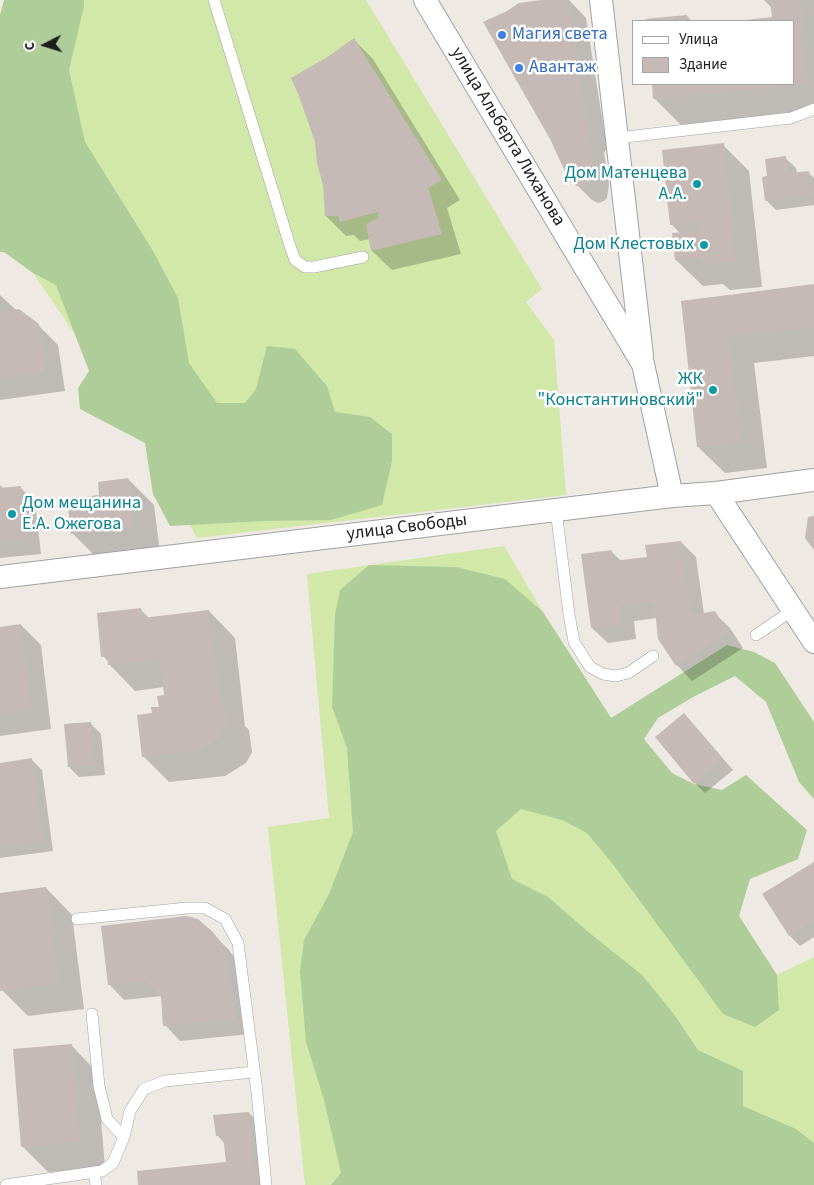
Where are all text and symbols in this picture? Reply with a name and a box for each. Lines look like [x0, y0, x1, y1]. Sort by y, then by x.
north arrow [20, 20, 70, 70]
legend [632, 20, 794, 85]
place label: Магия света [512, 24, 608, 46]
marker: Магия света [496, 29, 508, 41]
text: Улица [679, 29, 718, 50]
text: С [20, 41, 40, 51]
street label: улица Альберта Лиханова [445, 44, 569, 230]
text: Здание [679, 54, 727, 75]
place label: Авантаж [529, 57, 596, 79]
marker: Авантаж [513, 62, 525, 74]
place label: Дом Матенцева А.А. [564, 163, 687, 205]
marker: Дом Матенцева А.А. [691, 178, 703, 190]
place label: Дом Клестовых [573, 234, 694, 256]
marker: Дом Клестовых [698, 239, 710, 251]
place label: ЖК "Константиновский" [537, 369, 703, 412]
marker: ЖК "Константиновский" [707, 384, 719, 396]
place label: Дом мещанина Е.А. Ожегова [22, 493, 141, 536]
marker: Дом мещанина Е.А. Ожегова [6, 508, 18, 520]
street label: улица Свободы [346, 510, 468, 546]

